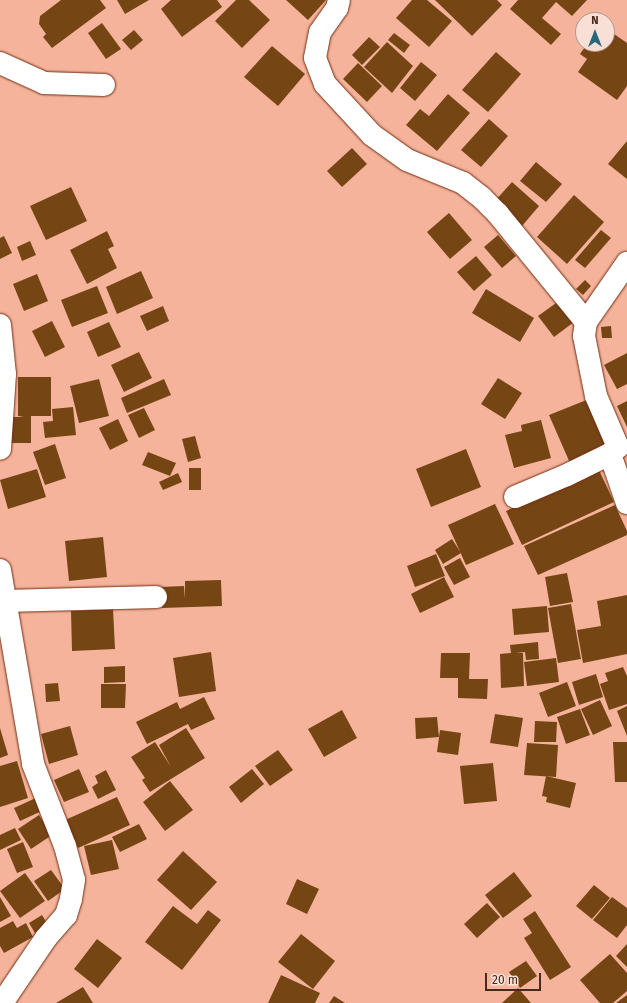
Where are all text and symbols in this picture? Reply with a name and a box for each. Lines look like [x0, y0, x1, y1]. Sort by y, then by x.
north arrow [575, 12, 615, 52]
text: N [591, 14, 599, 27]
scale bar [487, 965, 543, 991]
text: 20 m [492, 973, 518, 987]

